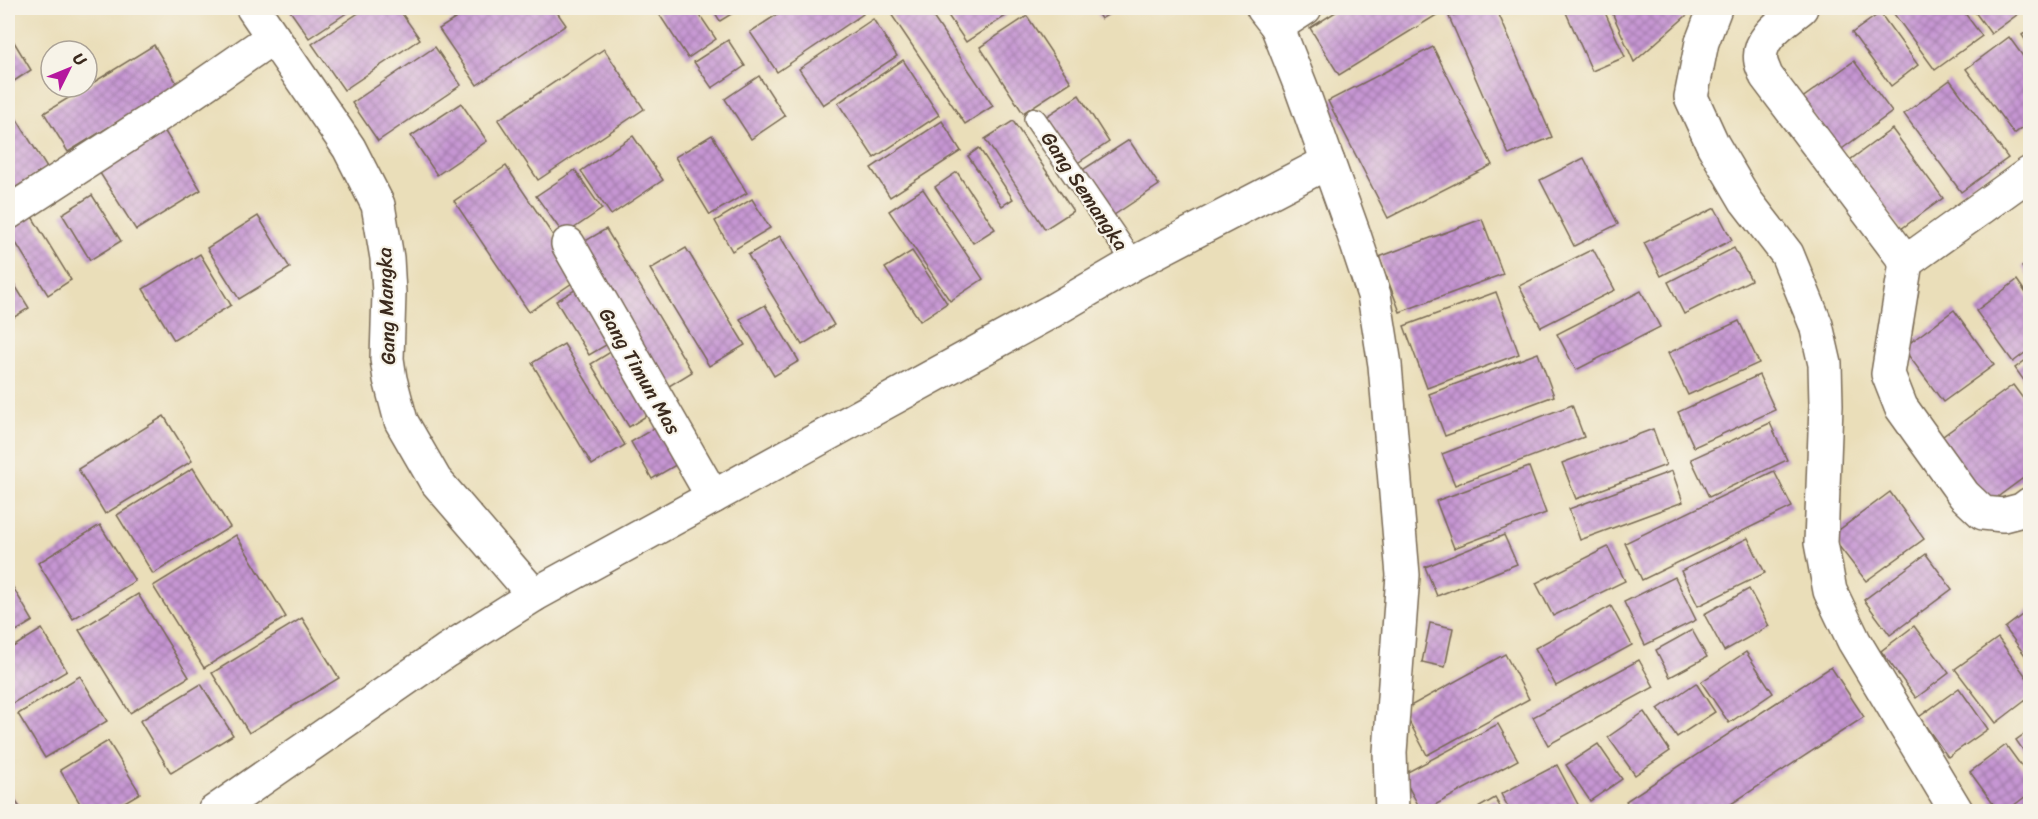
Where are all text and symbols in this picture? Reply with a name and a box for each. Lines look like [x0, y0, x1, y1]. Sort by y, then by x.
north arrow [39, 39, 99, 99]
text: U [65, 45, 95, 74]
street label: Gang Semangka [1031, 124, 1138, 258]
street label: Gang Mangka [367, 247, 406, 365]
street label: Gang Timun Mas [589, 301, 691, 442]

